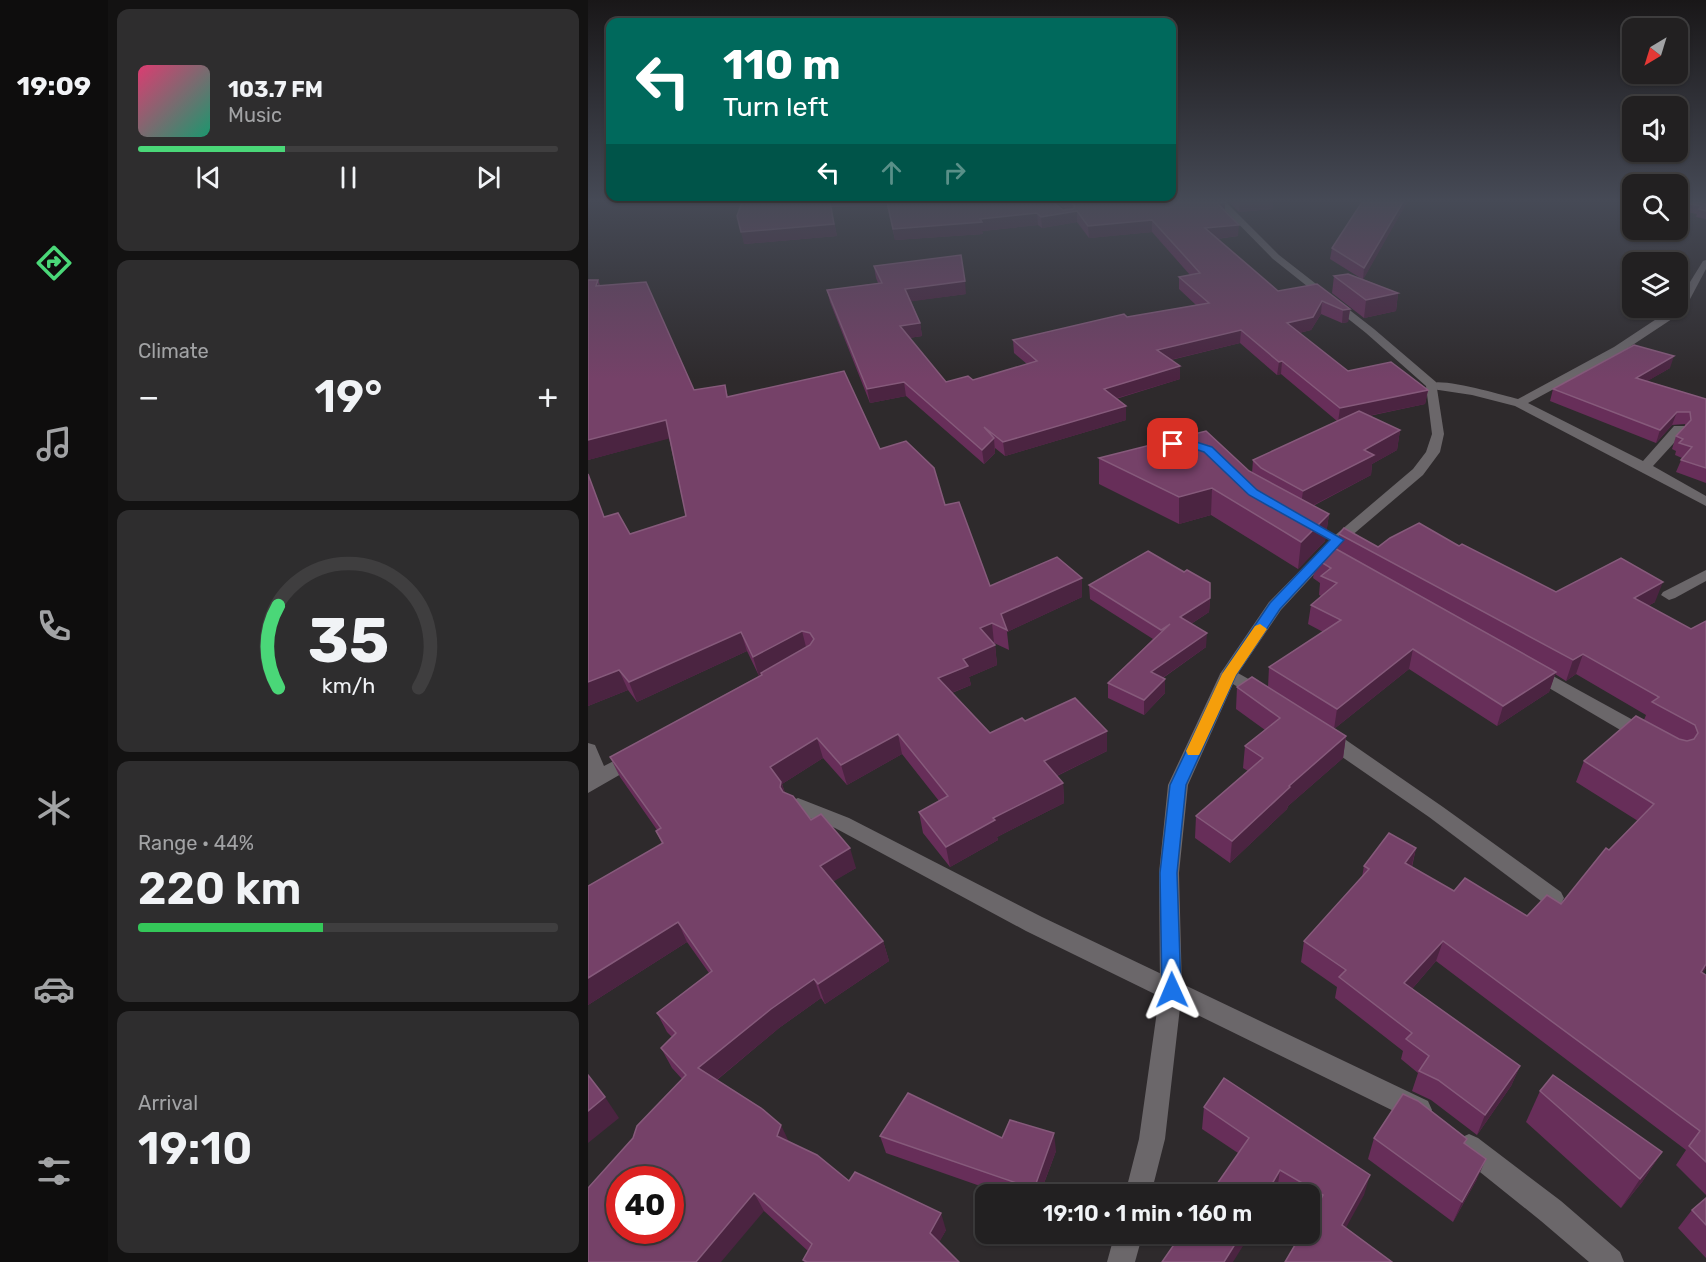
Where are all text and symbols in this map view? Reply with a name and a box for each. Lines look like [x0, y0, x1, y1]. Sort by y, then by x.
north arrow [1622, 18, 1688, 84]
map controls [1622, 18, 1688, 318]
text: 110 m [723, 40, 841, 90]
icon: left [624, 42, 702, 120]
text: 19:09 [17, 70, 91, 102]
text: 103.7 FM [228, 76, 323, 103]
text: Turn left [723, 91, 828, 123]
button: sound [1622, 96, 1688, 162]
text: Music [228, 103, 282, 127]
icon: left [812, 156, 845, 189]
icon: ahead [875, 156, 908, 189]
icon: right [938, 156, 971, 189]
icon: previous [192, 161, 225, 194]
icon: pause [332, 161, 365, 194]
icon: next [472, 161, 505, 194]
button: search [1622, 174, 1688, 240]
icon: directions [33, 242, 75, 284]
button: layers [1622, 252, 1688, 318]
text: Climate [138, 339, 209, 363]
text: 19° [314, 370, 382, 423]
text: − [138, 377, 159, 416]
text: + [537, 377, 558, 416]
pin [1147, 418, 1198, 469]
icon: music [33, 423, 75, 465]
icon: arrive [1156, 427, 1189, 460]
text: 35 [307, 604, 389, 678]
icon: phone [33, 605, 75, 647]
text: km/h [321, 673, 375, 698]
icon: climate [33, 787, 75, 829]
text: Range · 44% [138, 831, 254, 855]
text: 220 km [138, 862, 302, 915]
position arrow [1140, 958, 1204, 1022]
icon: car [33, 968, 75, 1010]
text: Arrival [138, 1091, 198, 1115]
text: 19:10 [138, 1122, 252, 1175]
icon: filters [33, 1150, 75, 1192]
speed limit sign: 40 [606, 1166, 684, 1244]
text: 19:10 · 1 min · 160 m [1043, 1200, 1252, 1227]

